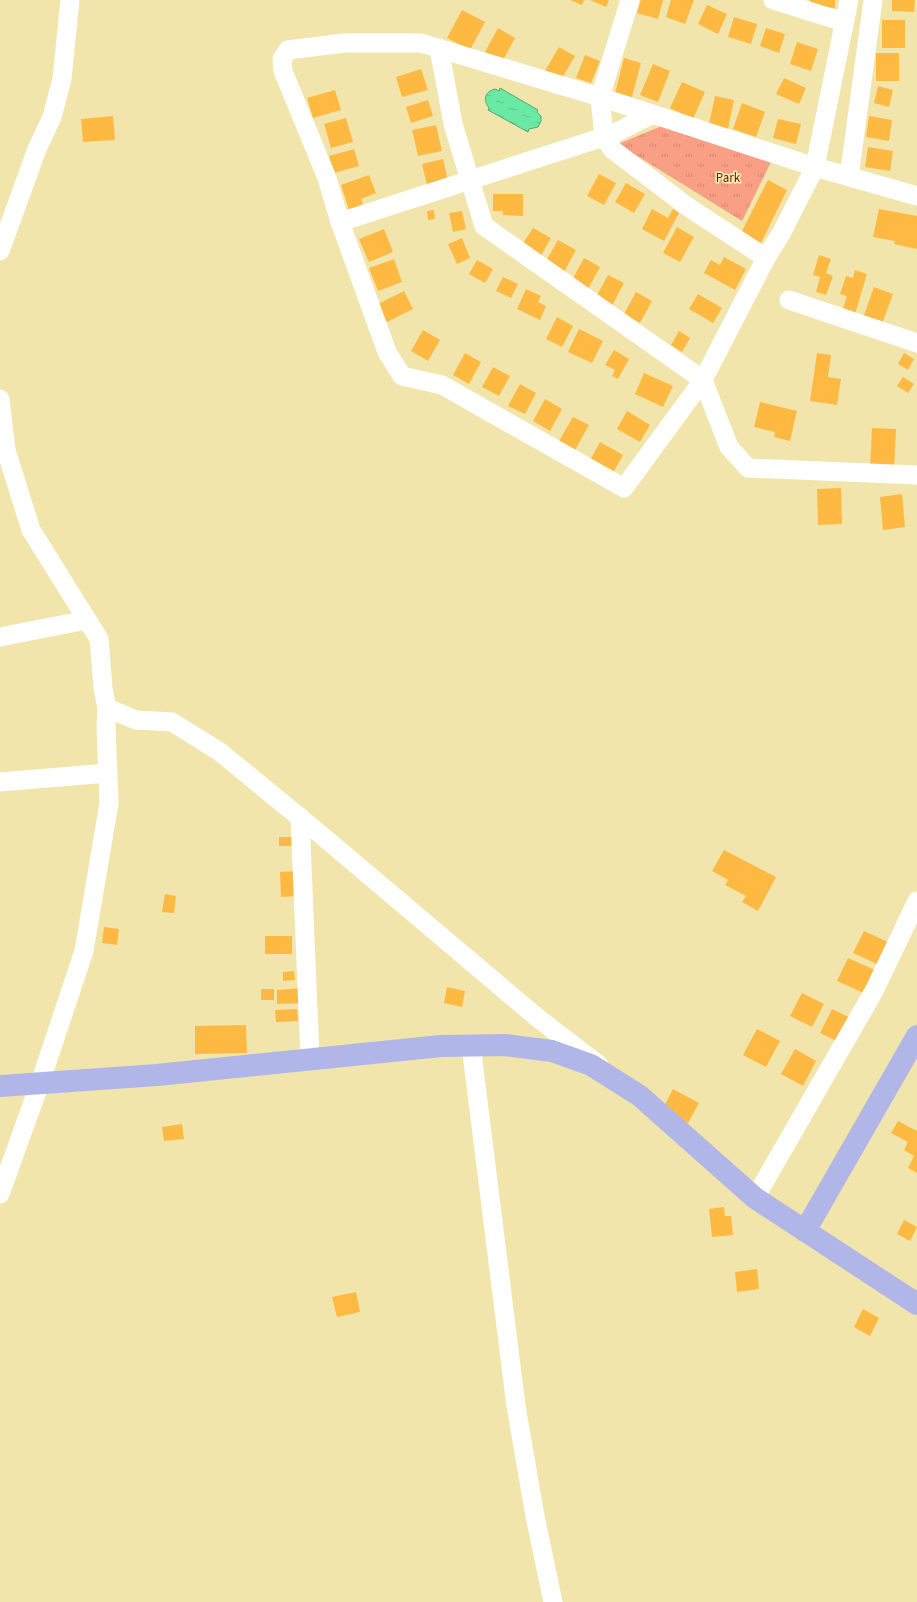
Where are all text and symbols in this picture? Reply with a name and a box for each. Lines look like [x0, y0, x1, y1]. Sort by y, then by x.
park label: Park [716, 169, 741, 187]

